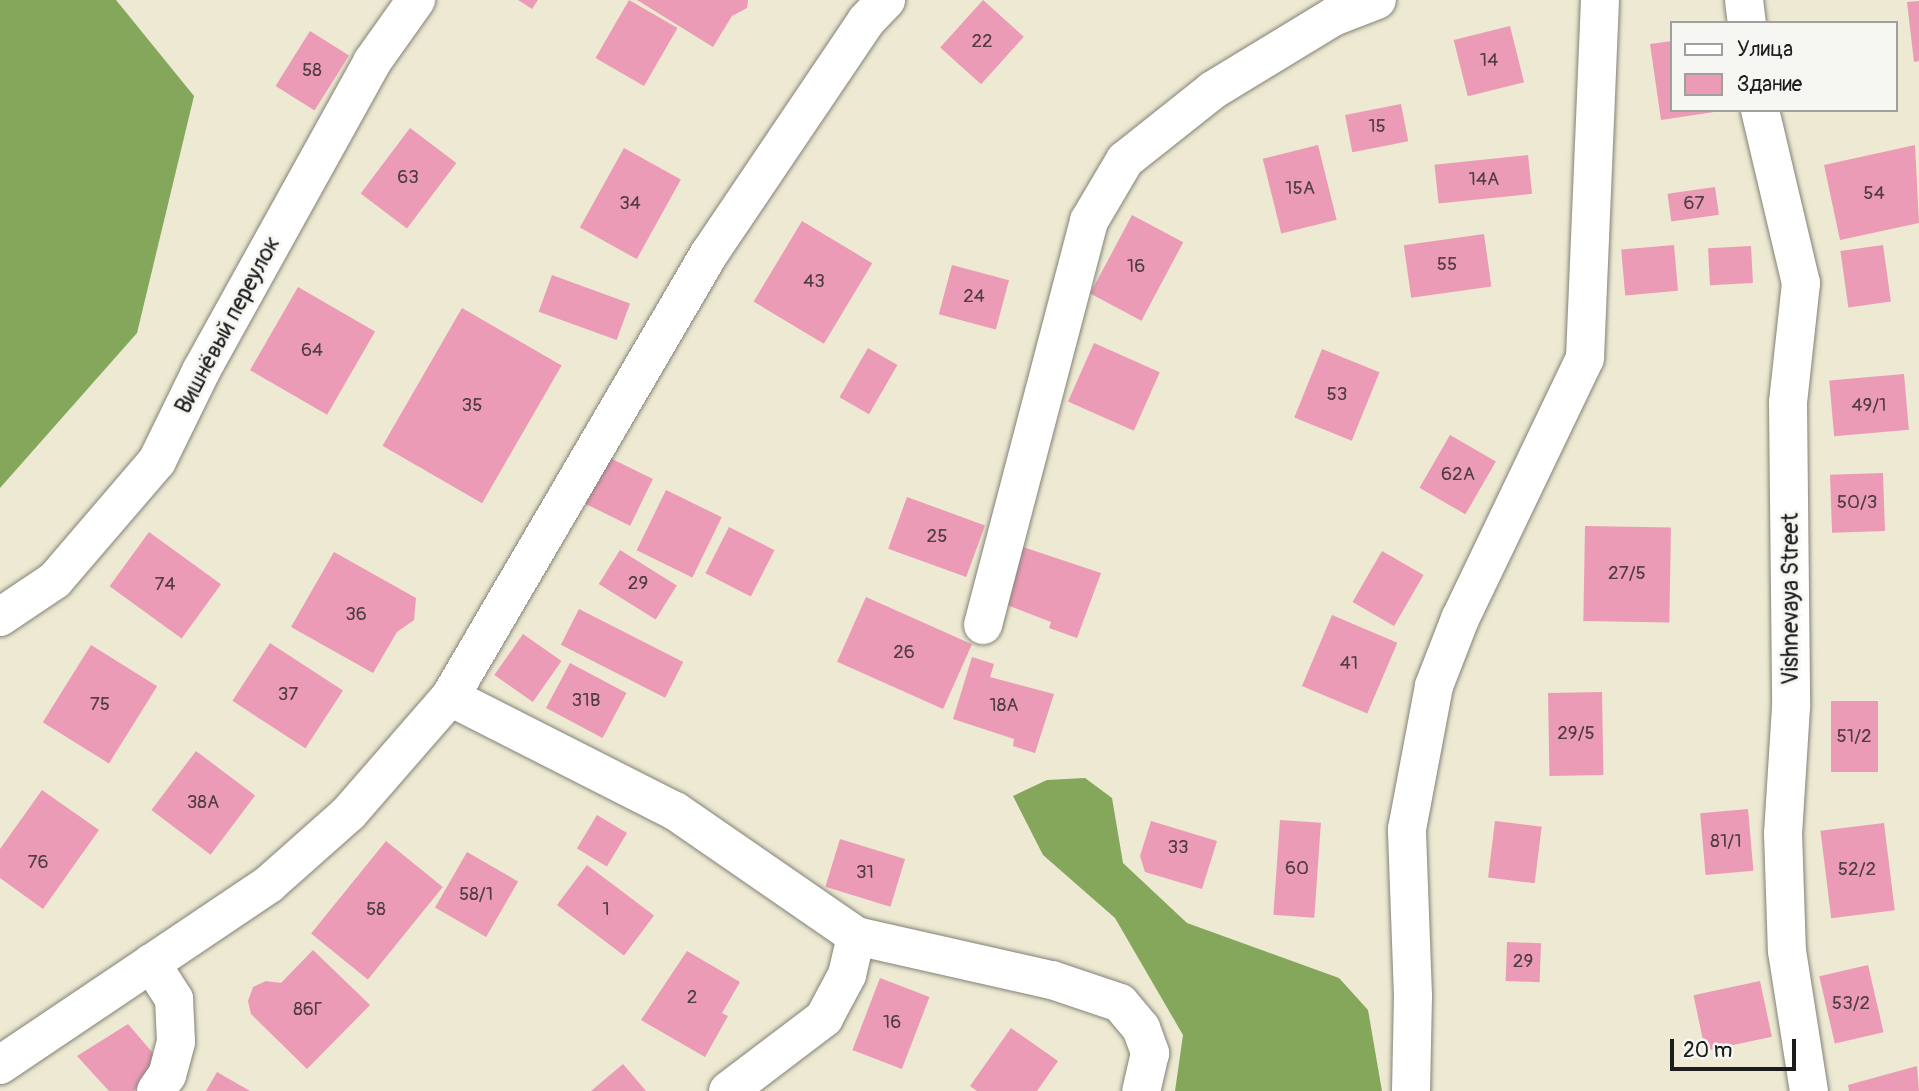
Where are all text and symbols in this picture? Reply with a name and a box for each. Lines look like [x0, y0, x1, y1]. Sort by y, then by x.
legend [1671, 21, 1898, 112]
house number: 22 [971, 31, 993, 53]
text: Улица [1737, 36, 1793, 63]
house number: 14 [1480, 50, 1498, 72]
house number: 58 [302, 60, 322, 82]
text: Здание [1737, 71, 1802, 98]
house number: 15 [1368, 116, 1386, 138]
house number: 63 [397, 167, 419, 189]
house number: 14А [1469, 169, 1499, 191]
house number: 15А [1285, 178, 1315, 200]
house number: 54 [1863, 183, 1885, 205]
house number: 34 [619, 193, 641, 215]
house number: 67 [1684, 193, 1704, 215]
street label: Вишнёвый переулок [170, 232, 286, 418]
house number: 55 [1437, 254, 1457, 276]
house number: 16 [1127, 256, 1145, 278]
house number: 43 [803, 271, 825, 293]
house number: 24 [963, 286, 985, 308]
house number: 64 [301, 340, 323, 362]
house number: 53 [1327, 384, 1347, 406]
house number: 35 [462, 395, 482, 417]
house number: 49/1 [1851, 395, 1887, 417]
house number: 62А [1441, 464, 1475, 486]
house number: 50/3 [1837, 492, 1877, 514]
street label: Vishnevaya Street [1777, 513, 1805, 685]
house number: 25 [927, 526, 947, 548]
house number: 27/5 [1608, 563, 1646, 585]
house number: 29 [628, 573, 648, 595]
house number: 74 [154, 574, 176, 596]
house number: 36 [345, 604, 367, 626]
house number: 26 [893, 642, 915, 664]
house number: 41 [1340, 653, 1358, 675]
house number: 37 [278, 684, 298, 706]
house number: 31В [572, 690, 600, 712]
house number: 75 [90, 694, 110, 716]
house number: 18А [989, 695, 1019, 717]
house number: 29/5 [1557, 723, 1595, 745]
house number: 51/2 [1836, 726, 1872, 748]
house number: 38А [187, 792, 219, 814]
house number: 81/1 [1710, 831, 1742, 853]
house number: 33 [1167, 837, 1189, 859]
house number: 76 [27, 852, 49, 874]
house number: 60 [1285, 858, 1309, 880]
house number: 52/2 [1838, 859, 1876, 881]
house number: 31 [856, 862, 874, 884]
house number: 58/1 [459, 884, 493, 906]
house number: 58 [366, 899, 386, 921]
house number: 1 [602, 899, 610, 921]
house number: 29 [1513, 951, 1533, 973]
house number: 2 [687, 987, 697, 1009]
house number: 53/2 [1832, 993, 1870, 1015]
house number: 86Г [293, 999, 323, 1021]
house number: 16 [883, 1012, 901, 1034]
scale bar [1674, 1024, 1800, 1068]
text: 20 m [1683, 1037, 1732, 1064]

